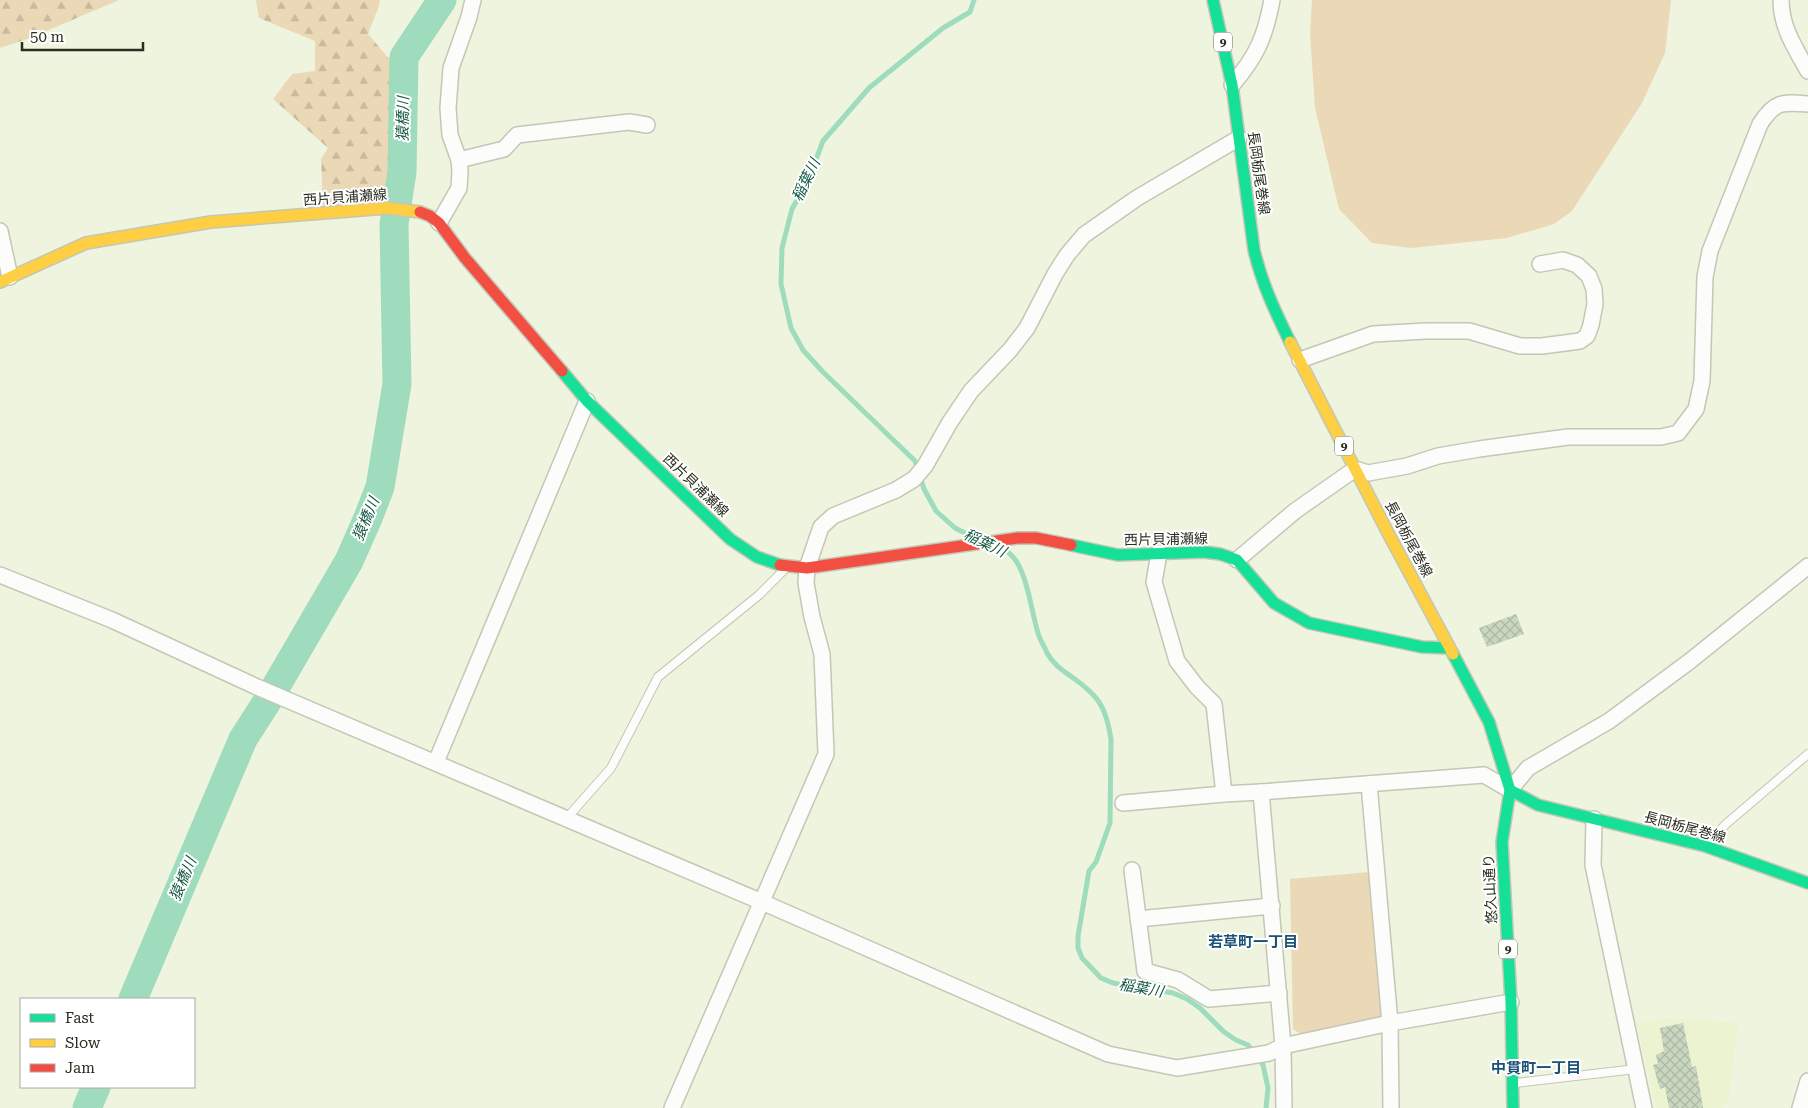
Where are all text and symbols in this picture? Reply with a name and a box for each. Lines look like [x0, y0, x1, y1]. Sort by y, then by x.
scale bar [22, 20, 144, 52]
text: 50 m [30, 28, 65, 46]
road number: 9 [1214, 32, 1232, 52]
water label: 猿橋川 [394, 94, 412, 142]
street label: 長岡栃尾巻線 [1245, 130, 1273, 216]
water label: 稲葉川 [788, 154, 825, 204]
street label: 西片貝浦瀬線 [303, 186, 387, 208]
road number: 9 [1335, 436, 1353, 456]
street label: 西片貝浦瀬線 [660, 450, 732, 520]
water label: 猿橋川 [349, 493, 384, 543]
street label: 長岡栃尾巻線 [1382, 498, 1436, 580]
water label: 稲葉川 [961, 525, 1011, 562]
street label: 西片貝浦瀬線 [1124, 530, 1208, 548]
street label: 長岡栃尾巻線 [1642, 808, 1728, 846]
water label: 猿橋川 [166, 853, 201, 903]
street label: 悠久山通り [1480, 854, 1500, 924]
district label: 若草町一丁目 [1208, 933, 1298, 951]
road number: 9 [1499, 940, 1517, 959]
water label: 稲葉川 [1117, 975, 1167, 1001]
legend [20, 998, 195, 1088]
text: Fast [65, 1009, 95, 1027]
text: Slow [65, 1034, 101, 1052]
text: Jam [65, 1059, 95, 1077]
district label: 中貫町一丁目 [1491, 1059, 1581, 1077]

